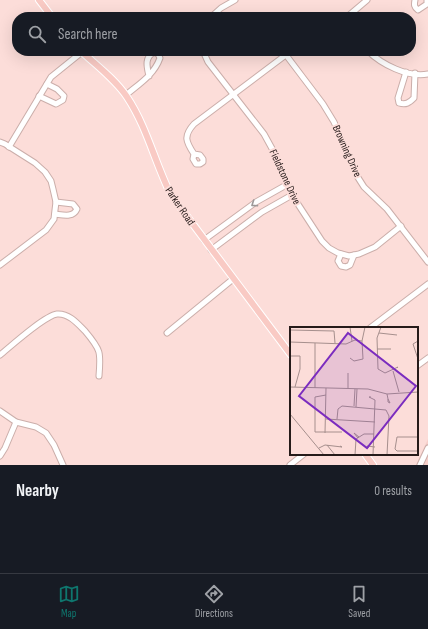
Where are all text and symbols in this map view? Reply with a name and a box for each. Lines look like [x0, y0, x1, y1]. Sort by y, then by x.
search box [12, 12, 416, 56]
icon: search [26, 23, 48, 45]
text: Search here [58, 25, 118, 44]
street label: Browning Drive [330, 123, 364, 179]
street label: Fieldstone Drive [267, 147, 303, 207]
street label: Parker Road [162, 184, 198, 228]
one-way arrow [251, 199, 258, 207]
inset map [290, 327, 418, 455]
text: Nearby [16, 481, 59, 501]
text: 0 results [374, 483, 412, 499]
tab: Map [58, 583, 80, 620]
tab: Directions [195, 583, 233, 620]
tab: Saved [348, 583, 370, 620]

